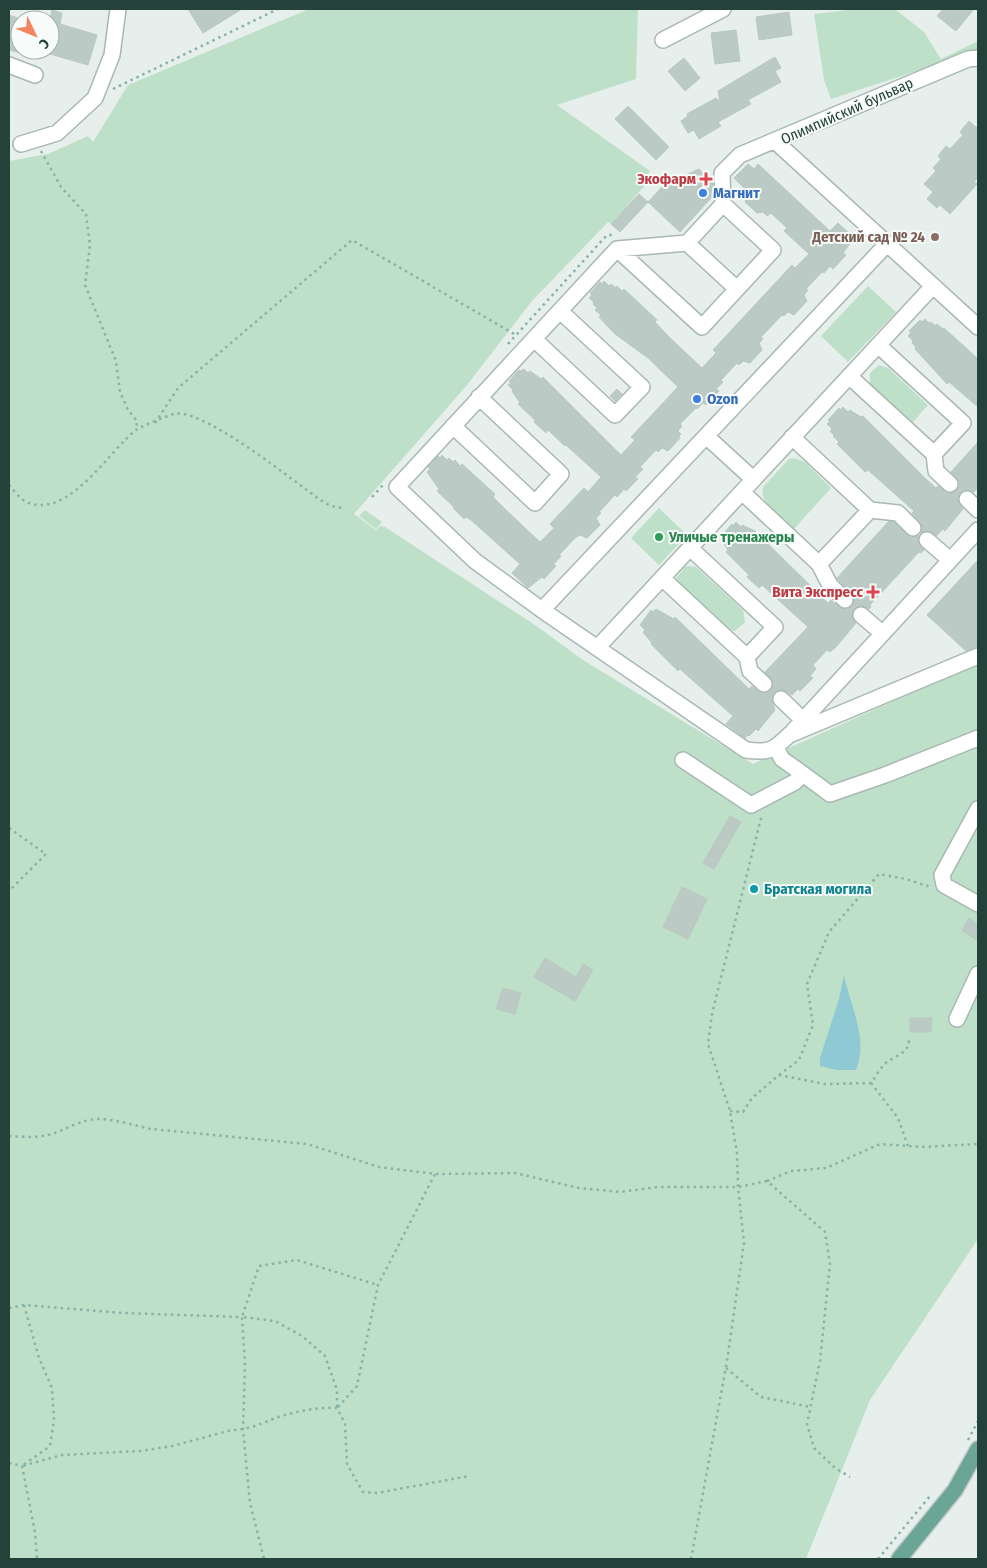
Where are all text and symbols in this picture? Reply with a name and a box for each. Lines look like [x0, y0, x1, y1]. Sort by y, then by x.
north arrow [10, 10, 60, 60]
text: С [35, 35, 53, 52]
street label: Олимпийский бульвар [778, 74, 916, 148]
place label: Экофарм [637, 170, 696, 188]
marker: Экофарм [700, 173, 712, 185]
place label: Магнит [713, 184, 760, 202]
marker: Магнит [697, 187, 709, 199]
place label: Детский сад № 24 [811, 228, 925, 246]
marker: Детский сад № 24 [929, 231, 941, 243]
place label: Ozon [707, 390, 738, 408]
marker: Ozon [691, 393, 703, 405]
place label: Уличые тренажеры [668, 528, 794, 546]
marker: Уличые тренажеры [653, 531, 665, 543]
place label: Вита Экспресс [772, 583, 863, 601]
marker: Вита Экспресс [867, 586, 879, 598]
place label: Братская могила [764, 880, 872, 898]
marker: Братская могила [748, 883, 760, 895]

